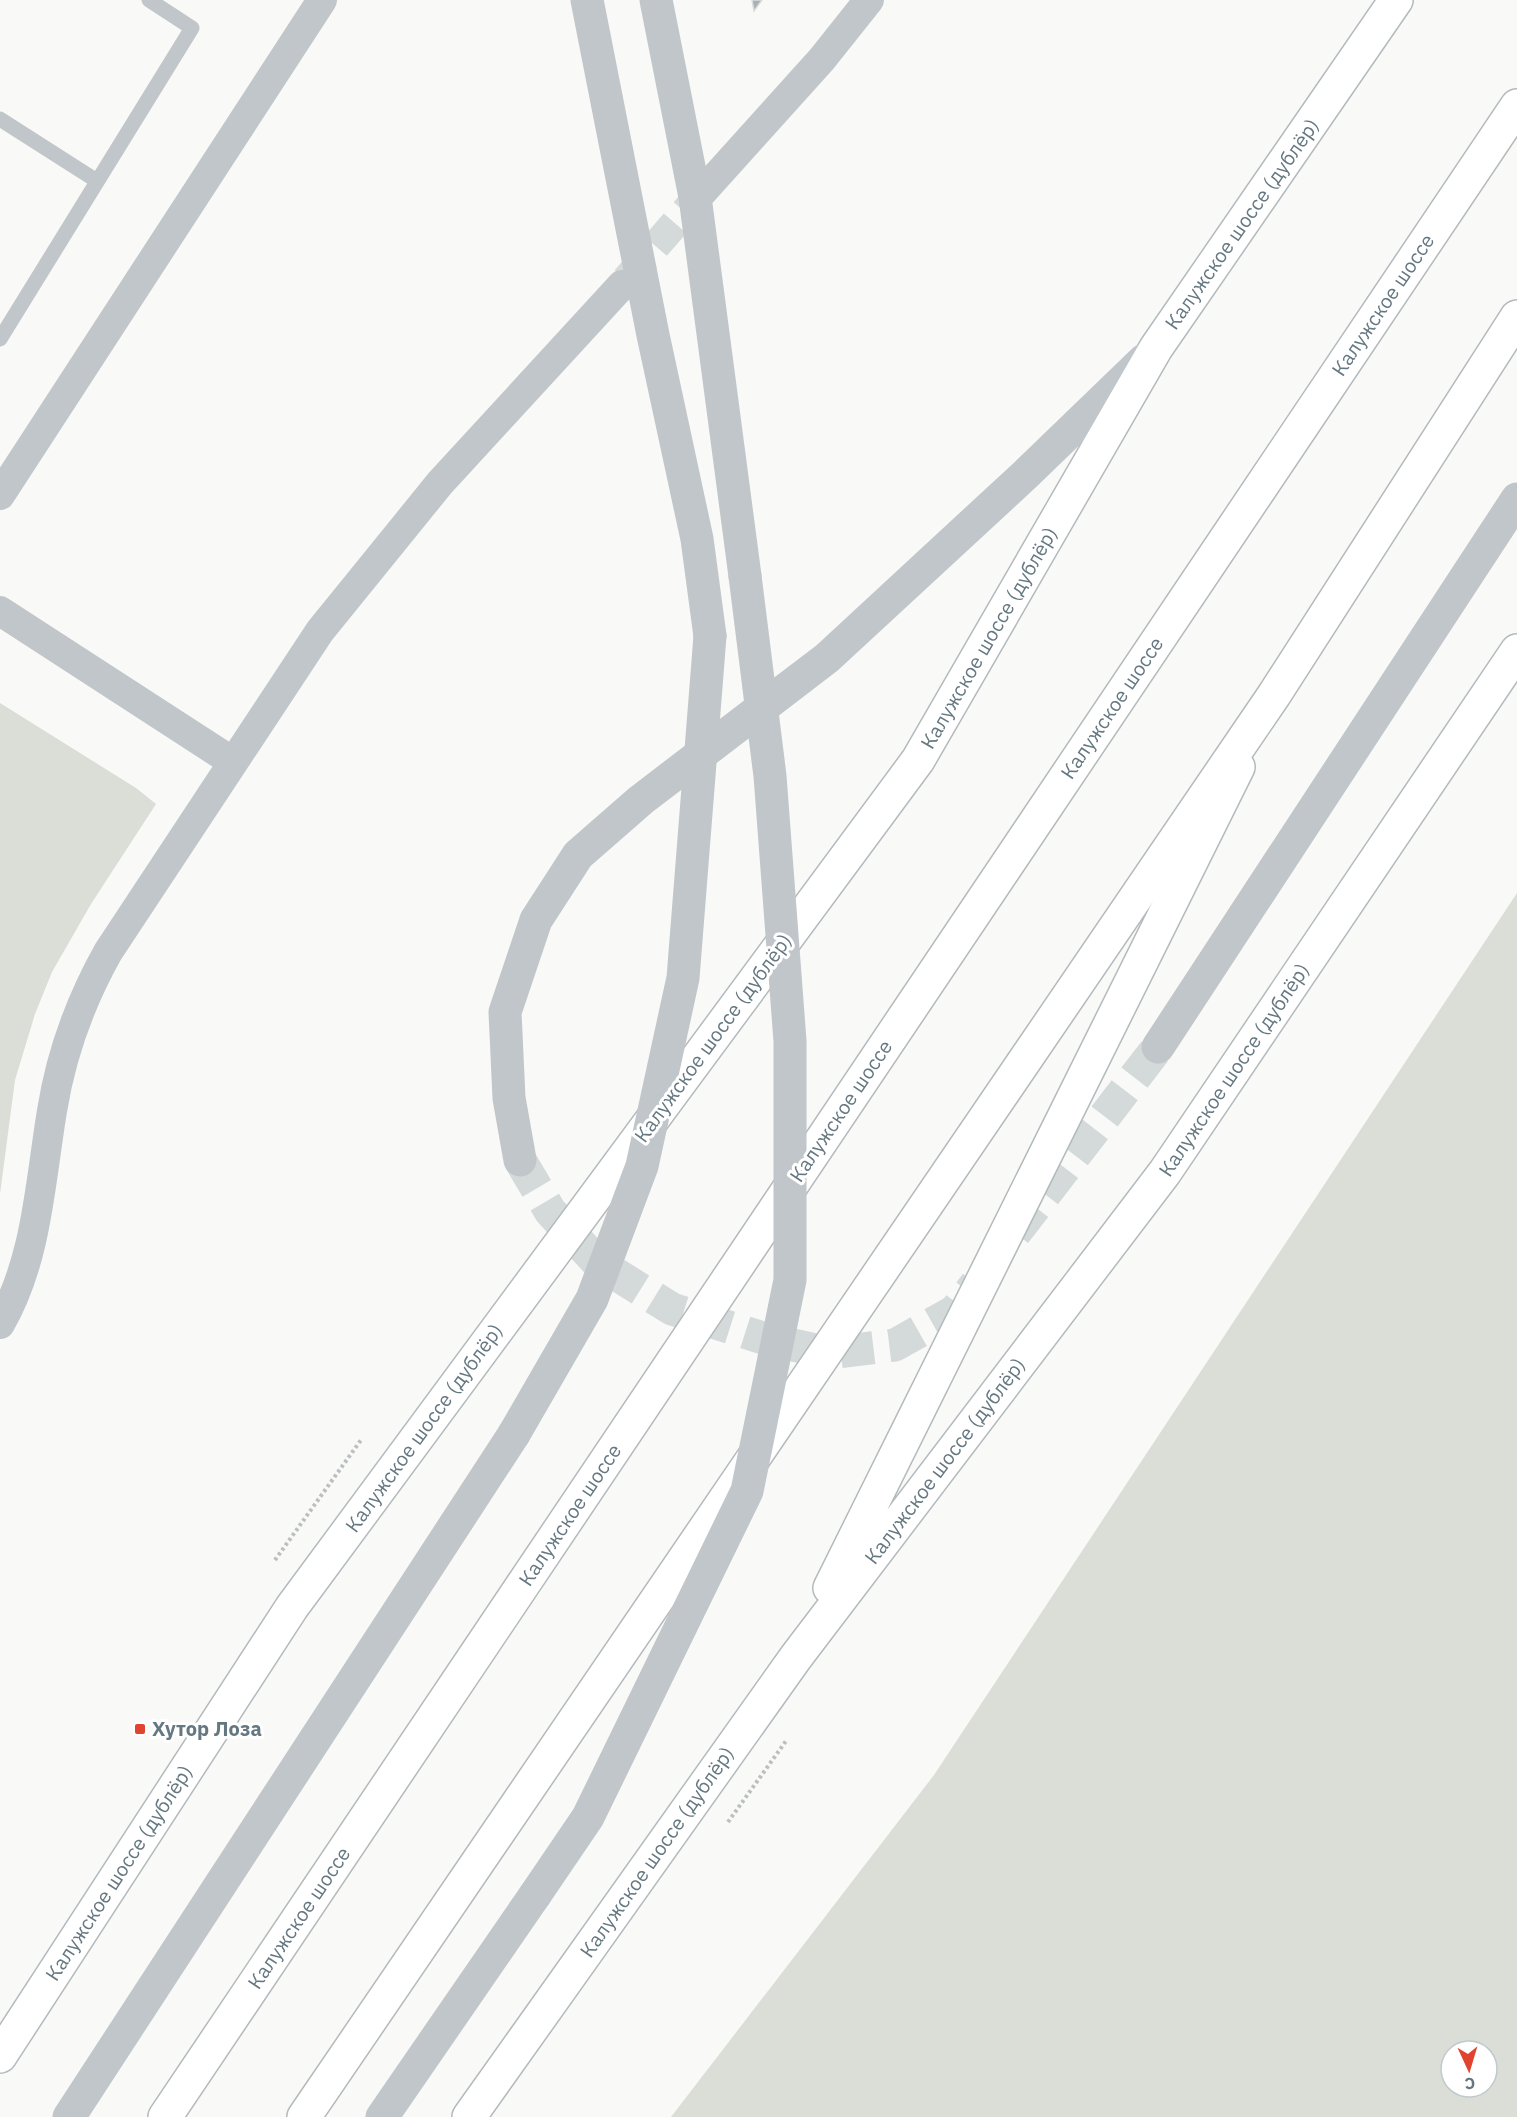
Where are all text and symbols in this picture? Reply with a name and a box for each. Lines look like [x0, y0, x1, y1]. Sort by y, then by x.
street label: Калужское шоссе (дублёр) [1158, 113, 1325, 335]
street label: Калужское шоссе [1325, 228, 1440, 381]
street label: Калужское шоссе (дублёр) [914, 522, 1063, 754]
street label: Калужское шоссе [1054, 631, 1169, 784]
street label: Калужское шоссе (дублёр) [628, 928, 798, 1147]
street label: Калужское шоссе (дублёр) [1152, 958, 1315, 1182]
street label: Калужское шоссе [783, 1034, 898, 1187]
street label: Калужское шоссе (дублёр) [339, 1318, 509, 1537]
street label: Калужское шоссе (дублёр) [858, 1352, 1031, 1569]
street label: Калужское шоссе [512, 1438, 627, 1591]
place label: Хутор Лоза [152, 1715, 262, 1742]
marker: Хутор Лоза [133, 1722, 147, 1736]
street label: Калужское шоссе (дублёр) [573, 1741, 740, 1963]
street label: Калужское шоссе (дублёр) [39, 1760, 198, 1986]
street label: Калужское шоссе [241, 1841, 356, 1994]
north arrow [1439, 2039, 1499, 2099]
text: С [1464, 2074, 1476, 2094]

